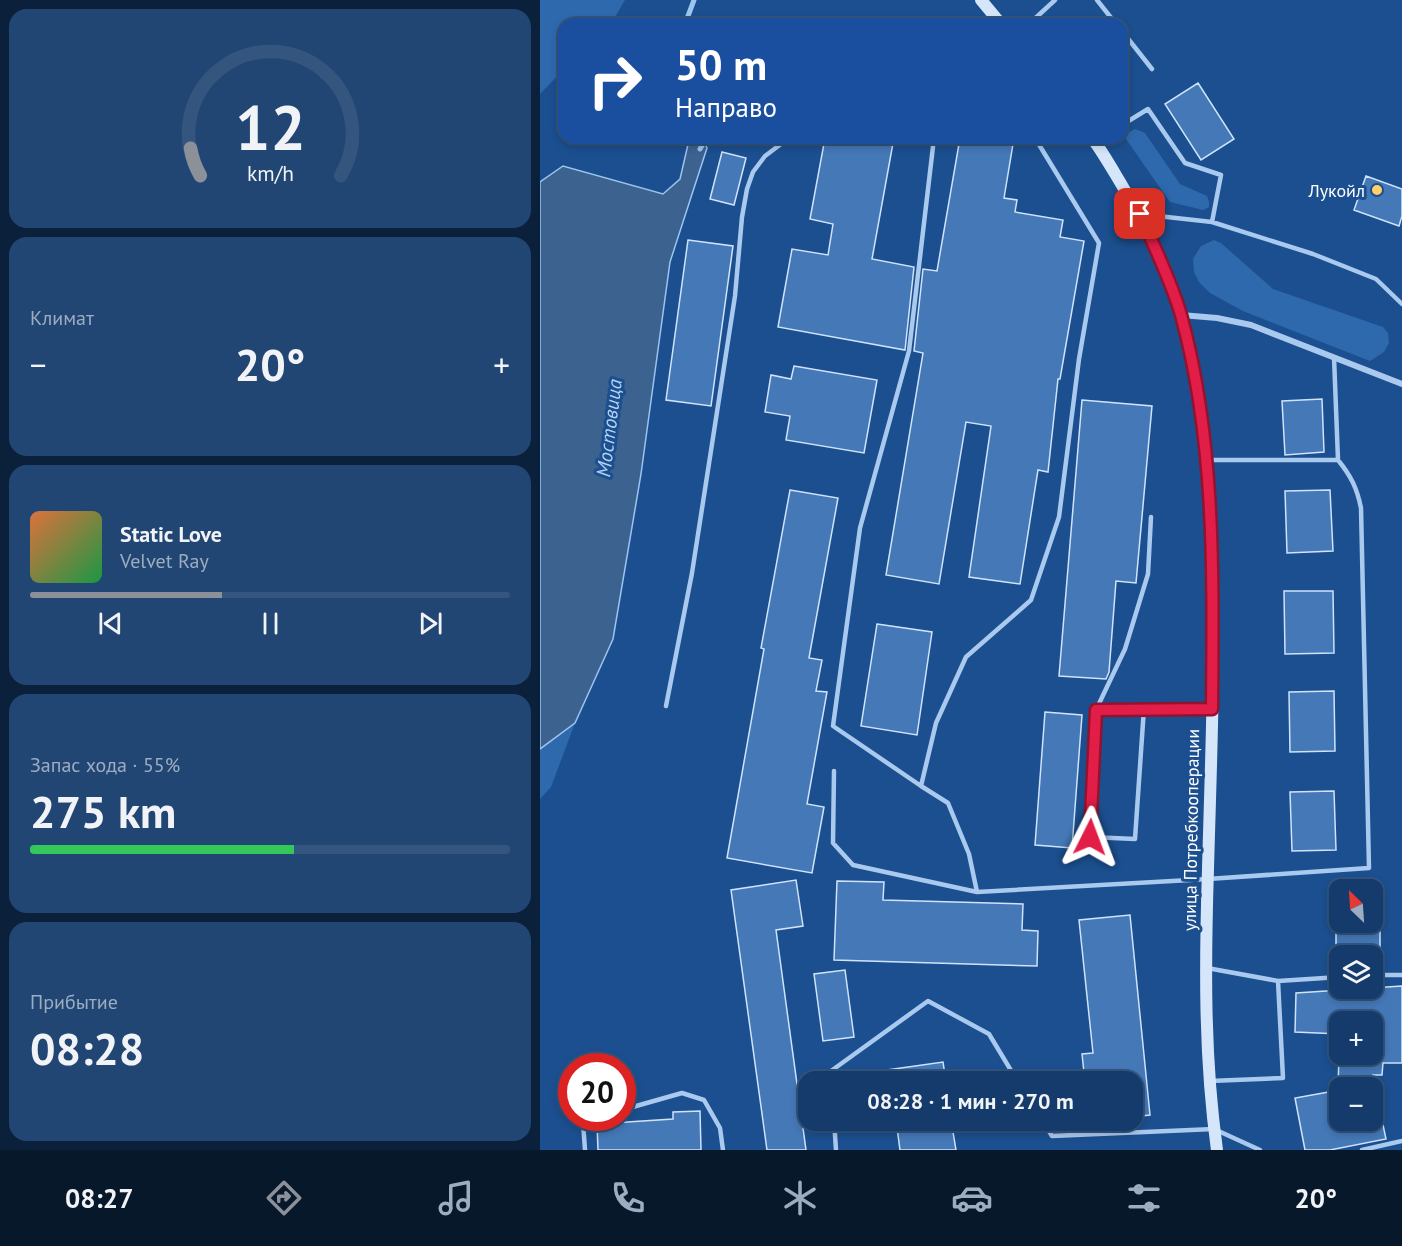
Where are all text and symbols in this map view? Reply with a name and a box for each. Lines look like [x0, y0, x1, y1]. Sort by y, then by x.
text: 50 m [675, 37, 767, 92]
icon: right [576, 42, 654, 120]
text: 12 [235, 86, 305, 167]
text: Направо [675, 90, 777, 124]
text: km/h [246, 159, 293, 187]
place label: Лукойл [1307, 179, 1365, 202]
marker: Лукойл [1370, 183, 1384, 197]
pin [1114, 188, 1165, 239]
icon: arrive [1123, 197, 1156, 230]
text: Климат [30, 305, 94, 331]
text: 20° [235, 335, 305, 393]
text: − [30, 343, 47, 386]
text: + [493, 343, 510, 386]
water label: Мостовица [590, 377, 628, 478]
text: Static Love [120, 520, 222, 548]
text: Velvet Ray [120, 548, 209, 574]
icon: previous [94, 607, 127, 640]
icon: pause [254, 607, 287, 640]
icon: next [414, 607, 447, 640]
street label: улица Потребкооперации [1178, 729, 1204, 931]
text: Запас хода · 55% [30, 752, 180, 778]
text: 275 km [30, 782, 176, 840]
position arrow [1058, 805, 1122, 869]
north arrow [1329, 879, 1383, 933]
map controls [1329, 879, 1383, 1131]
button: layers [1329, 945, 1383, 999]
text: Прибытие [30, 989, 118, 1015]
button: + [1329, 1011, 1383, 1065]
text: 08:28 [30, 1019, 144, 1077]
speed limit sign: 20 [558, 1053, 636, 1131]
button: − [1329, 1077, 1383, 1131]
text: 08:28 · 1 мин · 270 m [867, 1087, 1074, 1115]
icon: directions [263, 1177, 305, 1219]
icon: music [435, 1177, 477, 1219]
icon: phone [607, 1177, 649, 1219]
icon: climate [779, 1177, 821, 1219]
icon: car [951, 1177, 993, 1219]
icon: filters [1123, 1177, 1165, 1219]
text: 08:27 [65, 1181, 133, 1215]
text: 20° [1295, 1181, 1337, 1215]

